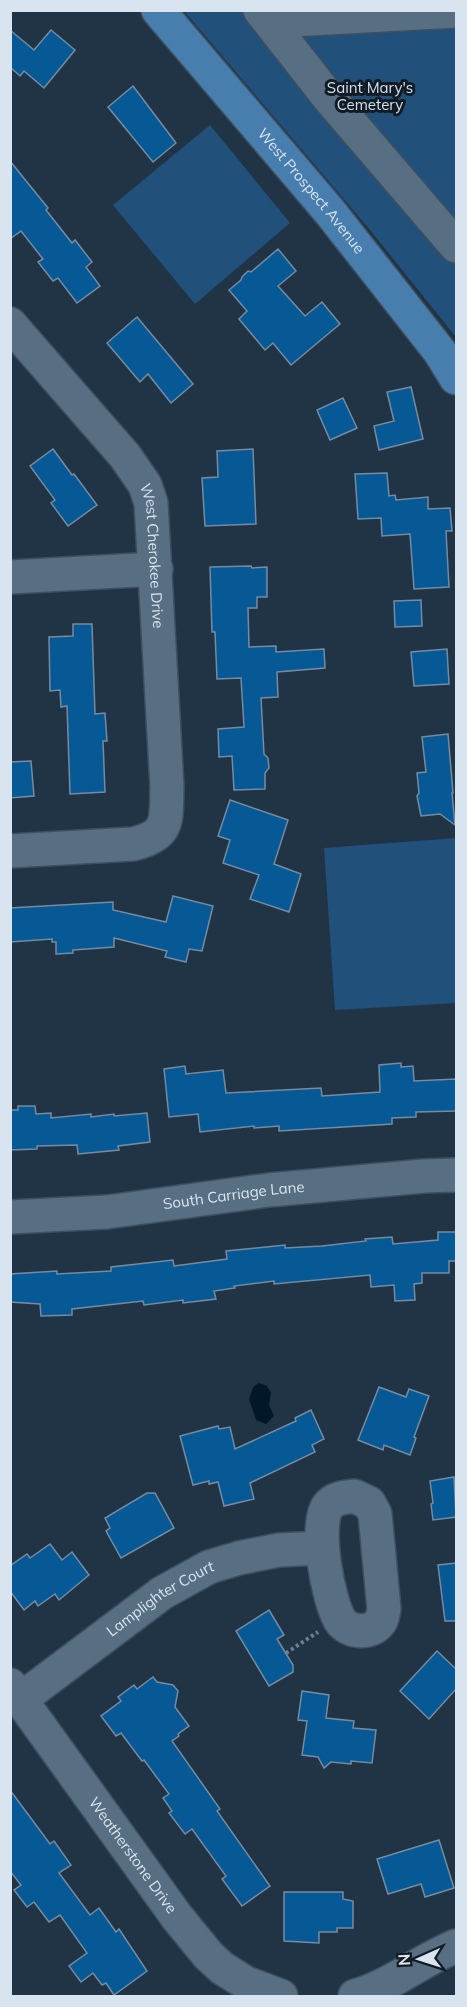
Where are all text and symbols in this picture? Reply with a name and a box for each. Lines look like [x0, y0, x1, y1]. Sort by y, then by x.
park label: Saint Mary's Cemetery [327, 78, 413, 114]
street label: West Prospect Avenue [254, 124, 369, 257]
street label: West Cherokee Drive [136, 481, 168, 629]
street label: South Carriage Lane [162, 1177, 305, 1213]
street label: Lamplighter Court [102, 1556, 216, 1640]
street label: Weatherstone Drive [85, 1793, 181, 1917]
north arrow [389, 1929, 449, 1989]
text: N [394, 1953, 414, 1966]

